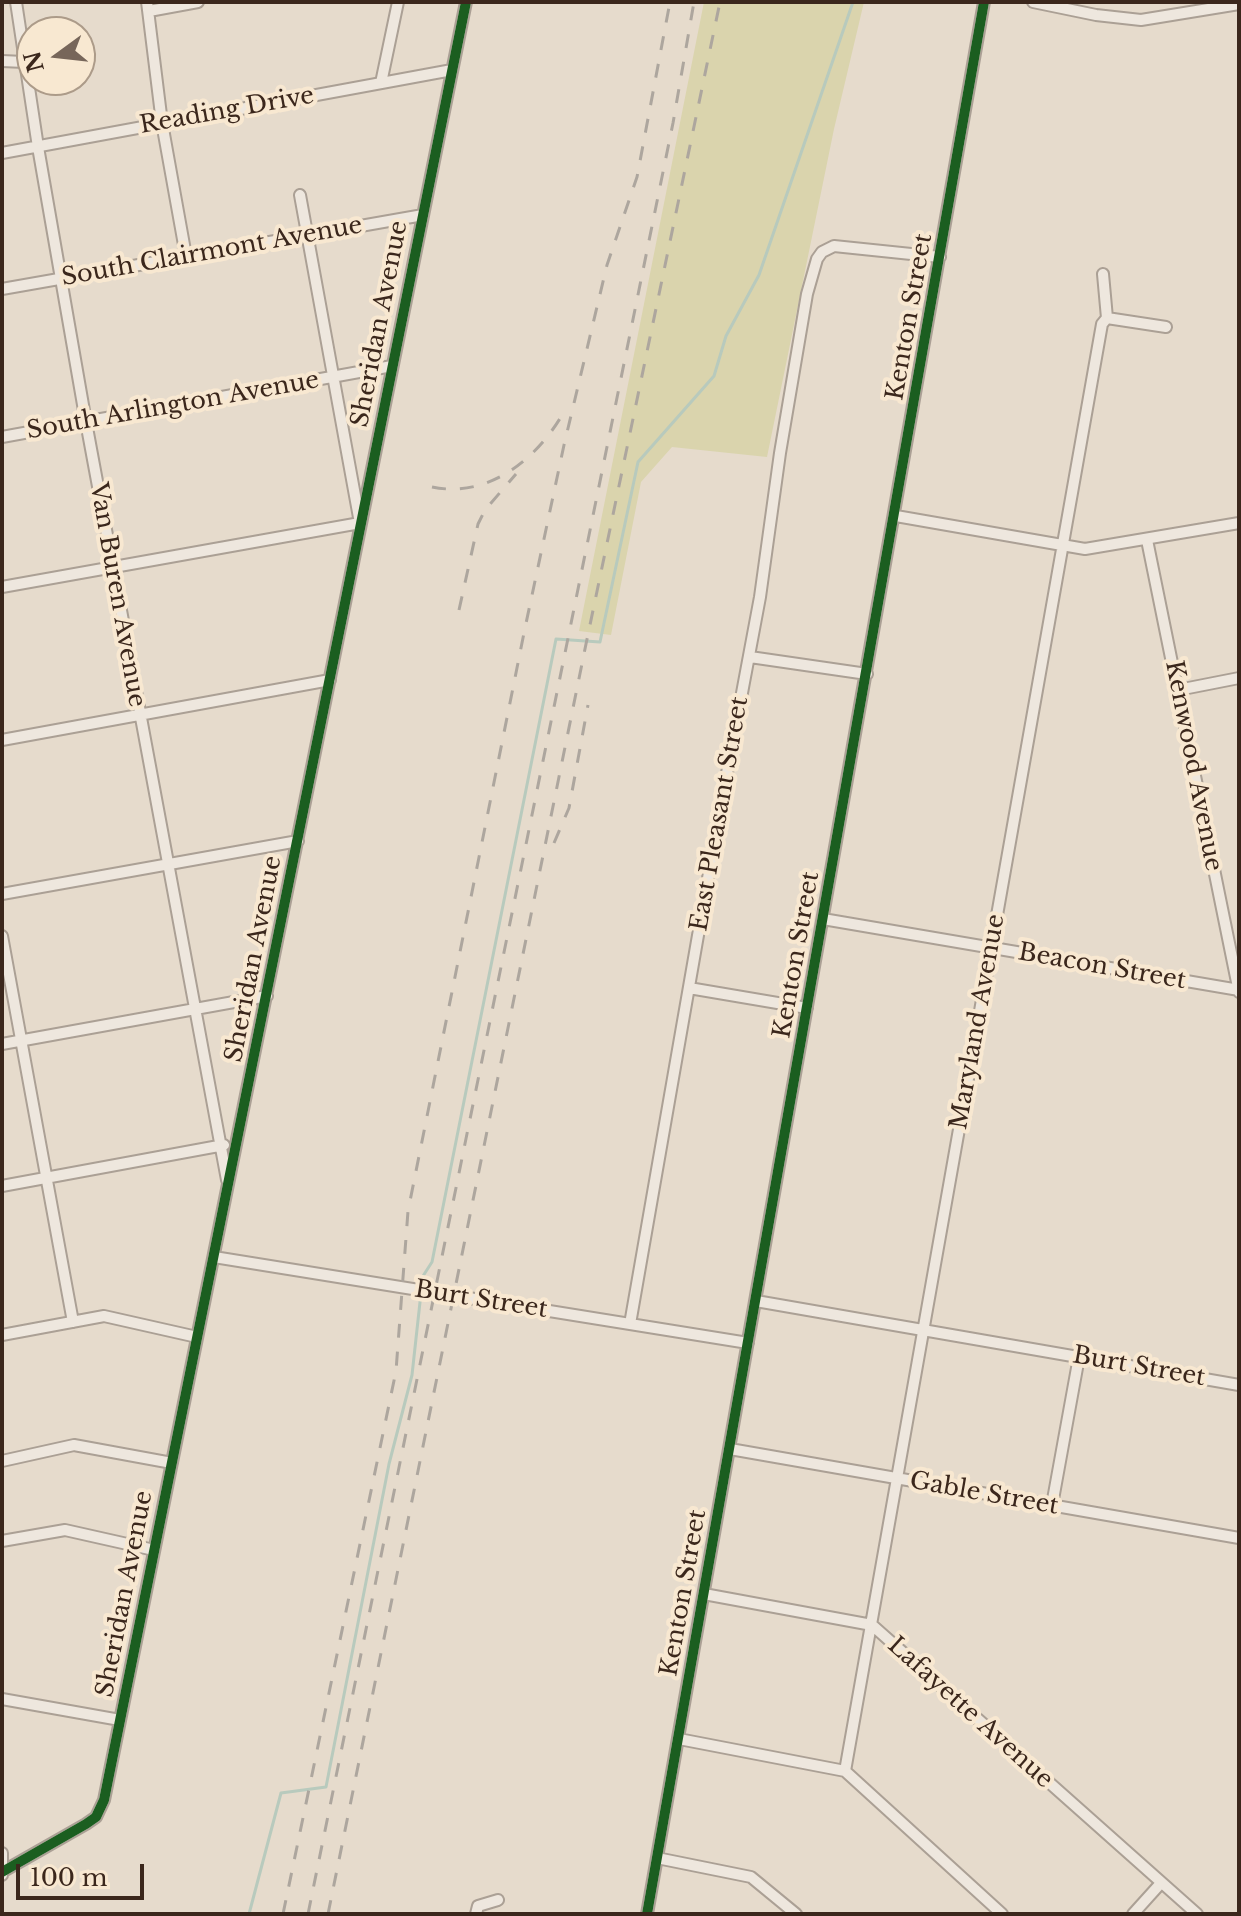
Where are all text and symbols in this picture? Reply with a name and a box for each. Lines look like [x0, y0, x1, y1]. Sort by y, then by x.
north arrow [16, 16, 96, 96]
text: N [19, 48, 50, 75]
street label: Reading Drive [138, 81, 316, 141]
street label: South Clairmont Avenue [59, 211, 365, 293]
street label: Sheridan Avenue [346, 218, 414, 430]
street label: Kenton Street [881, 231, 939, 403]
street label: South Arlington Avenue [25, 366, 321, 446]
street label: Van Buren Avenue [83, 481, 151, 709]
street label: Kenwood Avenue [1158, 658, 1228, 874]
street label: East Pleasant Street [685, 694, 755, 934]
street label: Sheridan Avenue [220, 853, 288, 1065]
street label: Kenton Street [768, 869, 826, 1041]
street label: Maryland Avenue [945, 912, 1011, 1132]
street label: Beacon Street [1016, 938, 1188, 996]
street label: Burt Street [413, 1275, 549, 1325]
street label: Burt Street [1071, 1341, 1207, 1393]
street label: Gable Street [907, 1467, 1061, 1521]
street label: Sheridan Avenue [91, 1488, 159, 1700]
street label: Kenton Street [655, 1507, 713, 1679]
street label: Lafayette Avenue [882, 1631, 1058, 1795]
scale bar [20, 1848, 148, 1898]
text: 100 m [30, 1863, 108, 1892]

